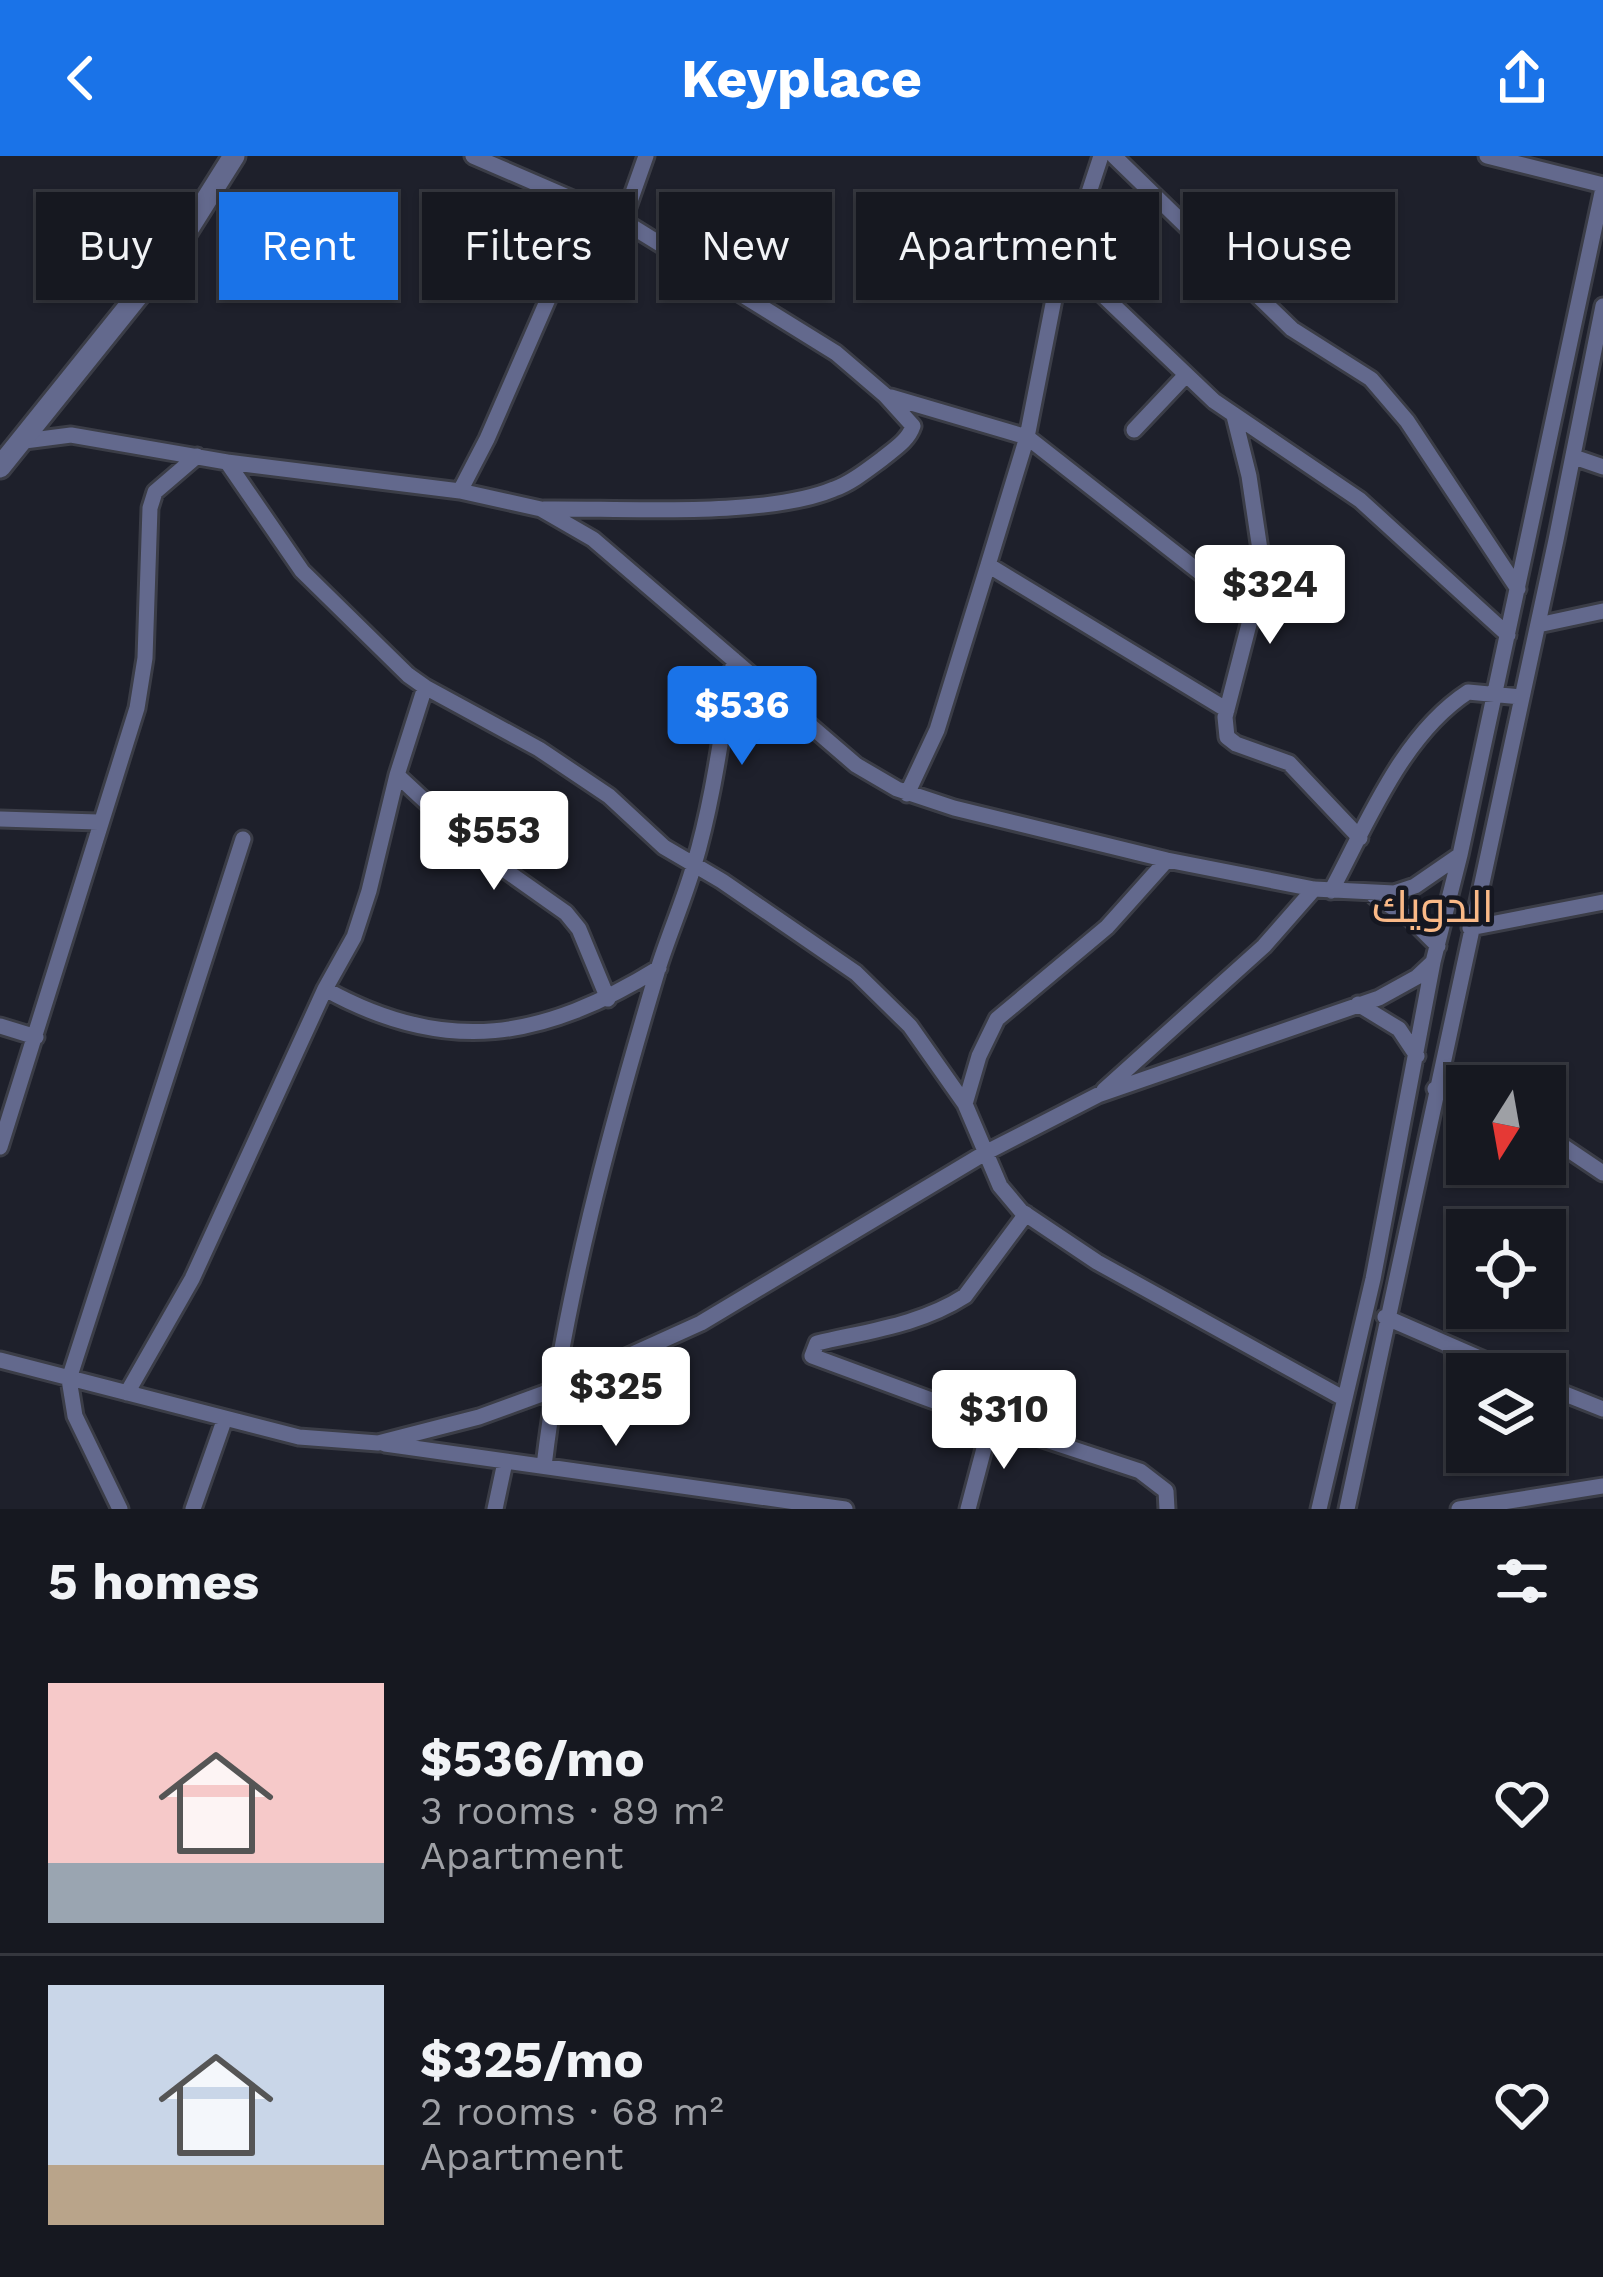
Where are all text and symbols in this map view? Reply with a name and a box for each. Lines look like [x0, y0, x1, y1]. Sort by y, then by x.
icon: back [48, 45, 114, 111]
icon: share [1489, 45, 1555, 111]
text: Keyplace [681, 47, 922, 110]
chip: Buy [36, 192, 195, 300]
chip: Rent [219, 192, 398, 300]
chip: Filters [422, 192, 635, 300]
chip: New [659, 192, 832, 300]
chip: Apartment [856, 192, 1159, 300]
chip: House [1183, 192, 1395, 300]
pin: $324 [1199, 545, 1341, 647]
text: $324 [1222, 561, 1318, 606]
pin: $536 [671, 666, 813, 768]
text: $536 [695, 682, 789, 727]
pin: $553 [423, 791, 565, 893]
text: $553 [447, 807, 541, 852]
district label: الدويك [1372, 880, 1494, 933]
north arrow [1446, 1065, 1566, 1185]
map controls [1446, 1065, 1566, 1473]
button: locate [1446, 1209, 1566, 1329]
pin: $325 [545, 1347, 687, 1449]
button: layers [1446, 1353, 1566, 1473]
text: $325 [569, 1363, 663, 1408]
pin: $310 [933, 1370, 1075, 1472]
text: $310 [959, 1386, 1049, 1431]
icon: filters [1489, 1548, 1555, 1614]
text: 5 homes [48, 1552, 259, 1611]
text: $536/mo [420, 1729, 645, 1788]
icon: home [144, 1731, 288, 1875]
icon: heart [1489, 1770, 1555, 1836]
text: 3 rooms · 89 m² [420, 1788, 724, 1833]
text: Apartment [420, 1833, 623, 1878]
text: $325/mo [420, 2030, 644, 2089]
icon: home [144, 2033, 288, 2177]
icon: heart [1489, 2072, 1555, 2138]
text: 2 rooms · 68 m² [420, 2089, 724, 2134]
text: Apartment [420, 2134, 623, 2179]

